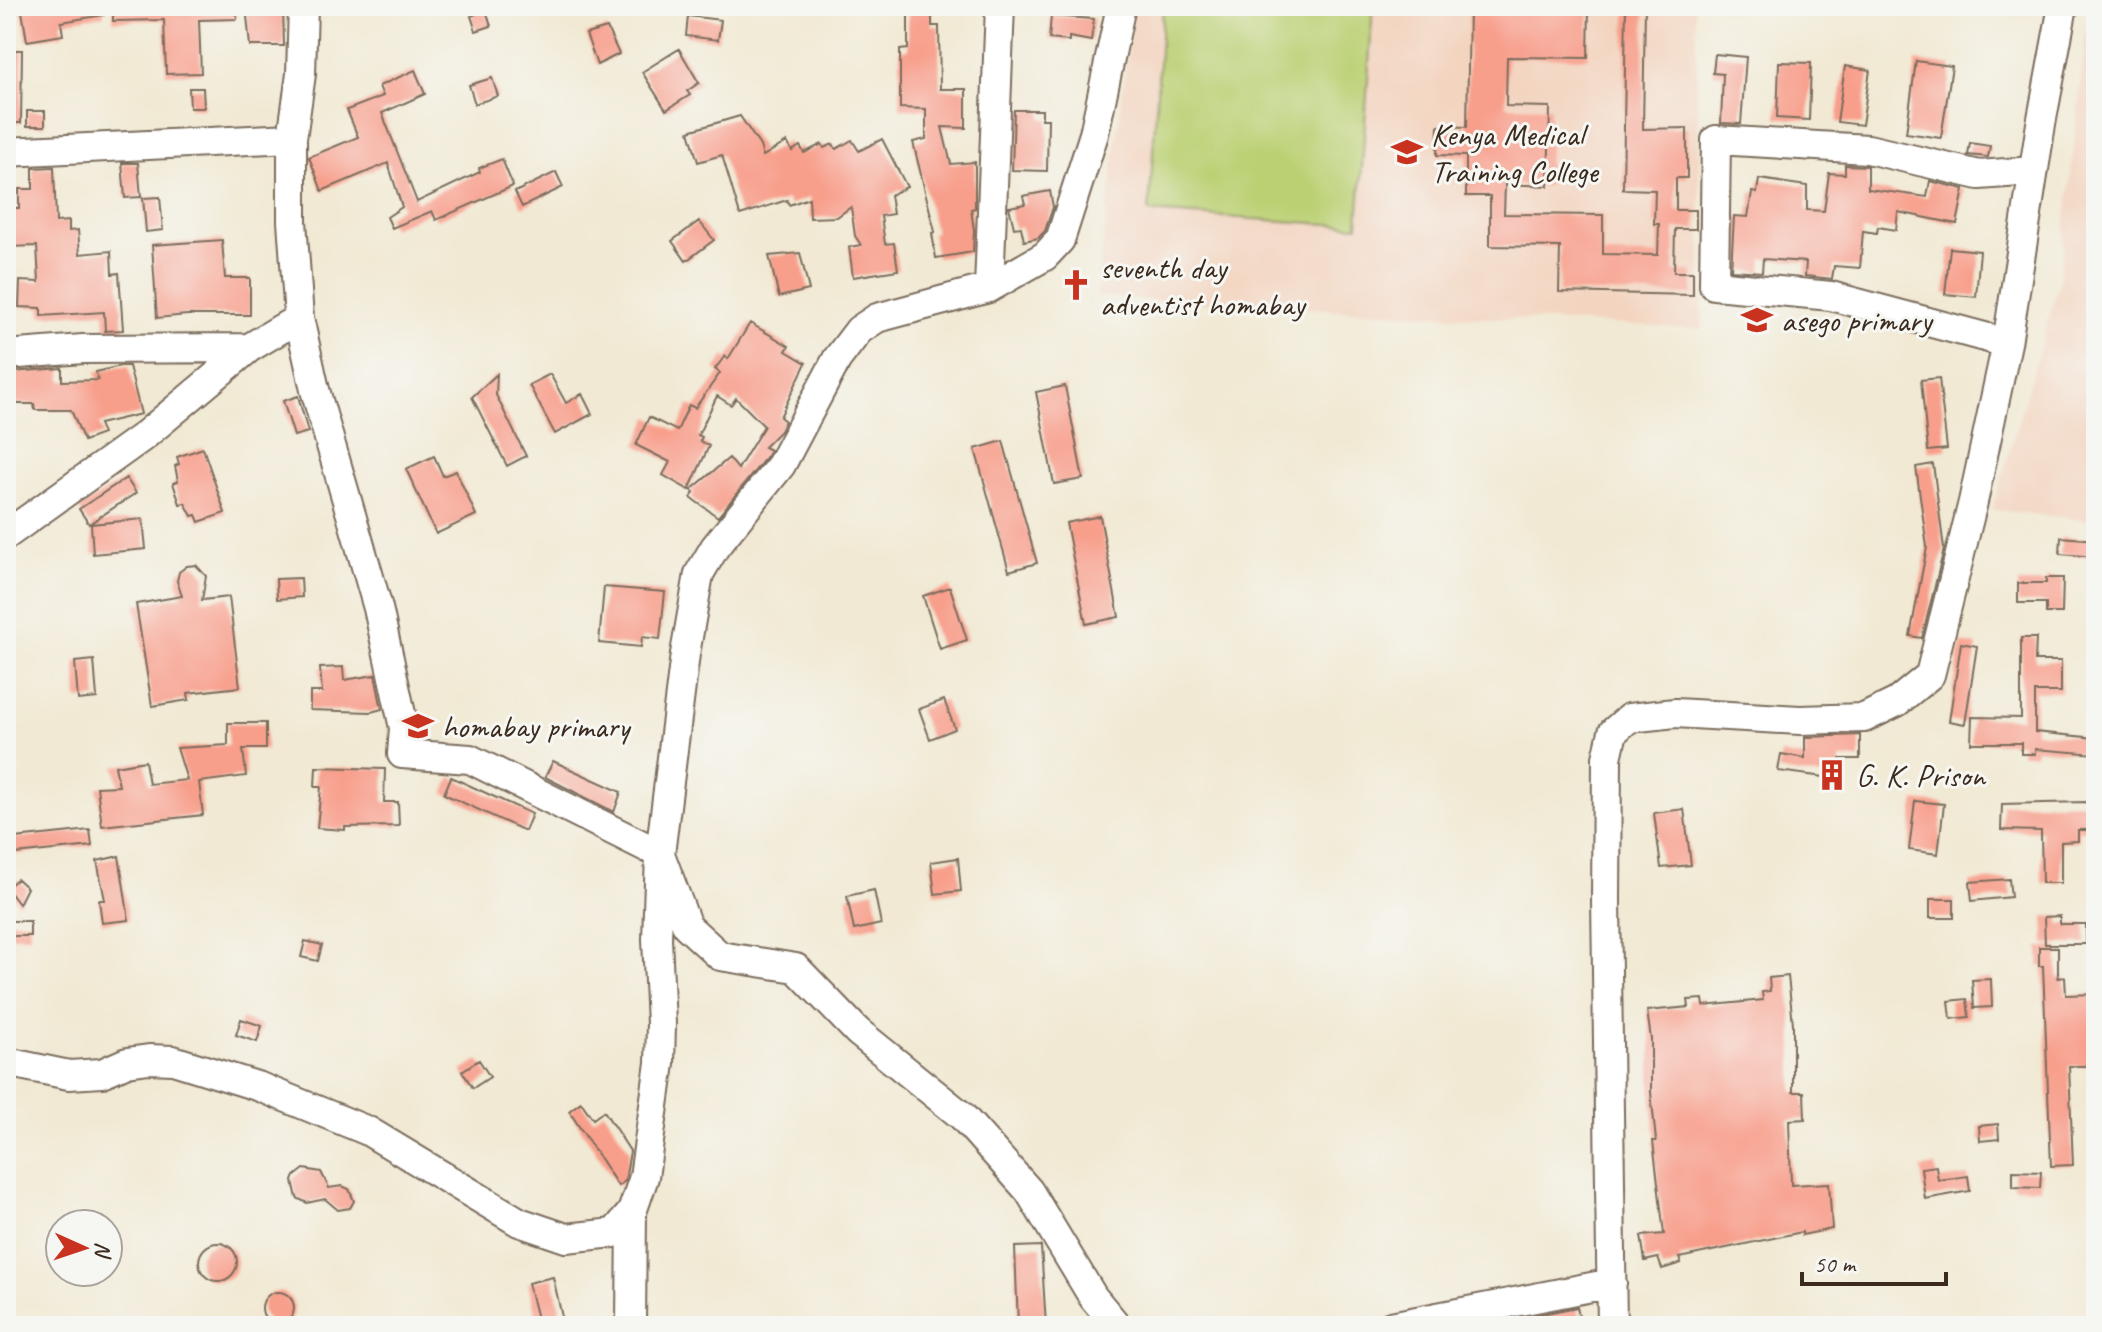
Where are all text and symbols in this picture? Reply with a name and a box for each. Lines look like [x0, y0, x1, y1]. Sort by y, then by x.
place label: Kenya Medical Training College [1431, 114, 1600, 192]
school or university icon: Kenya Medical Training College [1390, 135, 1424, 169]
place label: seventh day adventist homabay [1100, 247, 1307, 325]
church icon: seventh day adventist homabay [1059, 268, 1093, 302]
place label: asego primary [1781, 300, 1934, 341]
school or university icon: asego primary [1740, 303, 1774, 337]
place label: homabay primary [442, 706, 632, 747]
school or university icon: homabay primary [401, 709, 435, 743]
place label: G. K. Prison [1856, 755, 1986, 796]
building icon: G. K. Prison [1815, 758, 1849, 792]
north arrow [44, 1208, 124, 1288]
scale bar [1802, 1236, 1946, 1286]
text: N [88, 1241, 117, 1260]
text: 50 m [1814, 1249, 1857, 1279]

